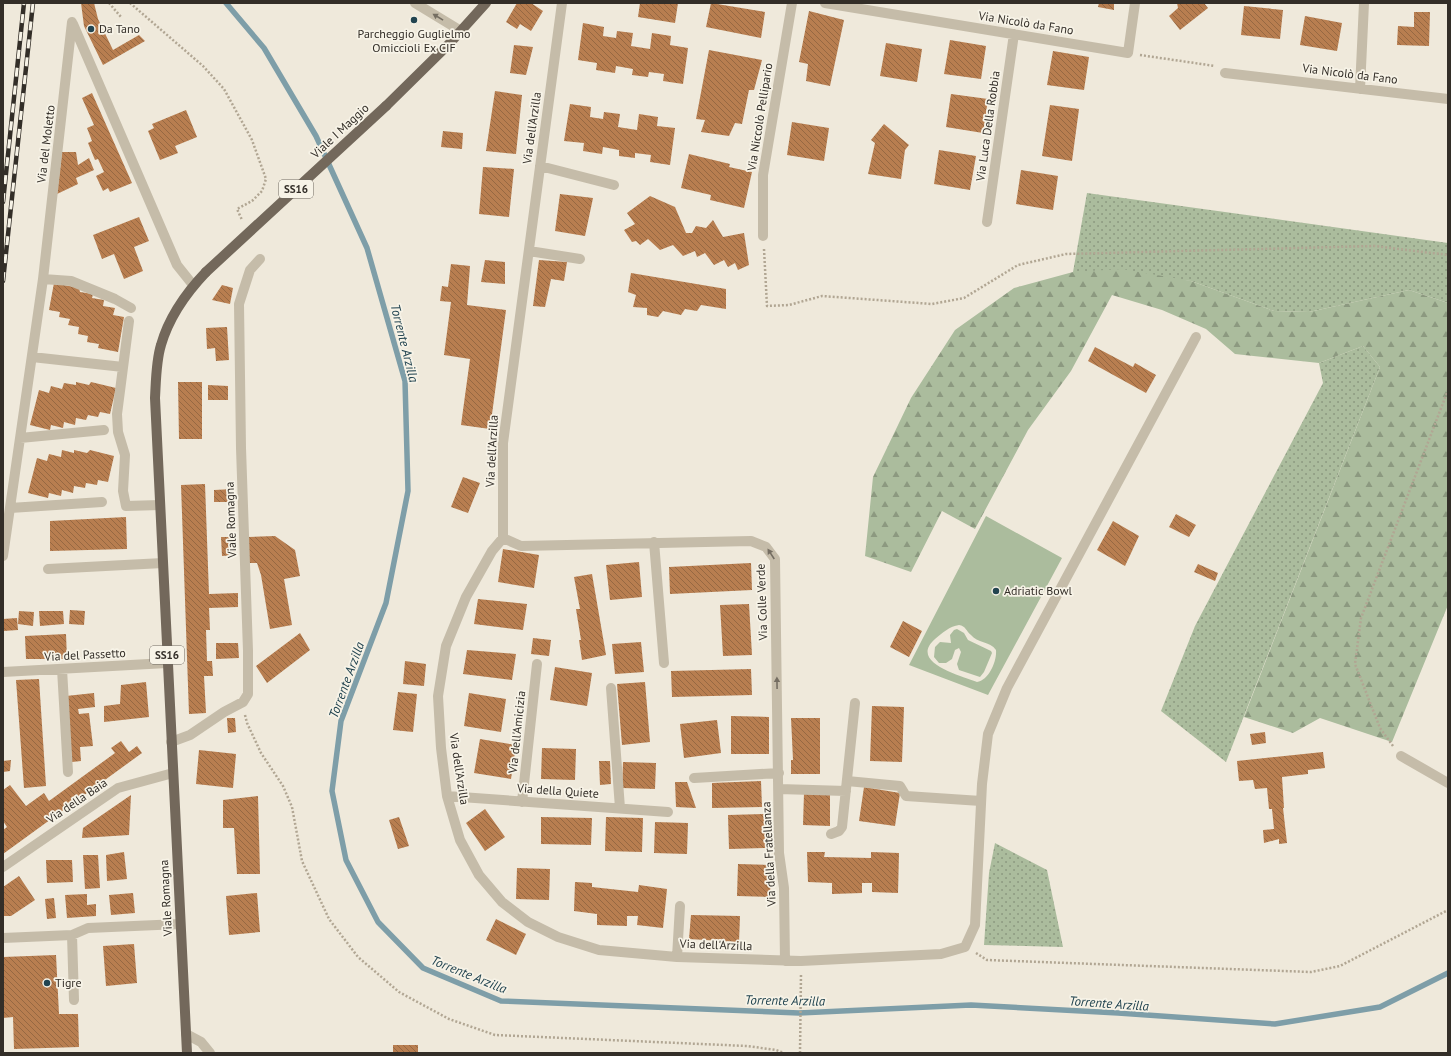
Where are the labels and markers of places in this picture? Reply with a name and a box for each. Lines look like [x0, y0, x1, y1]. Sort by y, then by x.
marker: Parcheggio Guglielmo Omiccioli Ex CIF [409, 15, 419, 25]
place label: Da Tano [99, 21, 140, 36]
marker: Da Tano [86, 24, 96, 34]
place label: Parcheggio Guglielmo Omiccioli Ex CIF [358, 26, 470, 55]
place label: Adriatic Bowl [1004, 583, 1072, 598]
marker: Adriatic Bowl [991, 586, 1001, 596]
place label: Tigre [55, 975, 82, 990]
marker: Tigre [42, 978, 52, 988]

